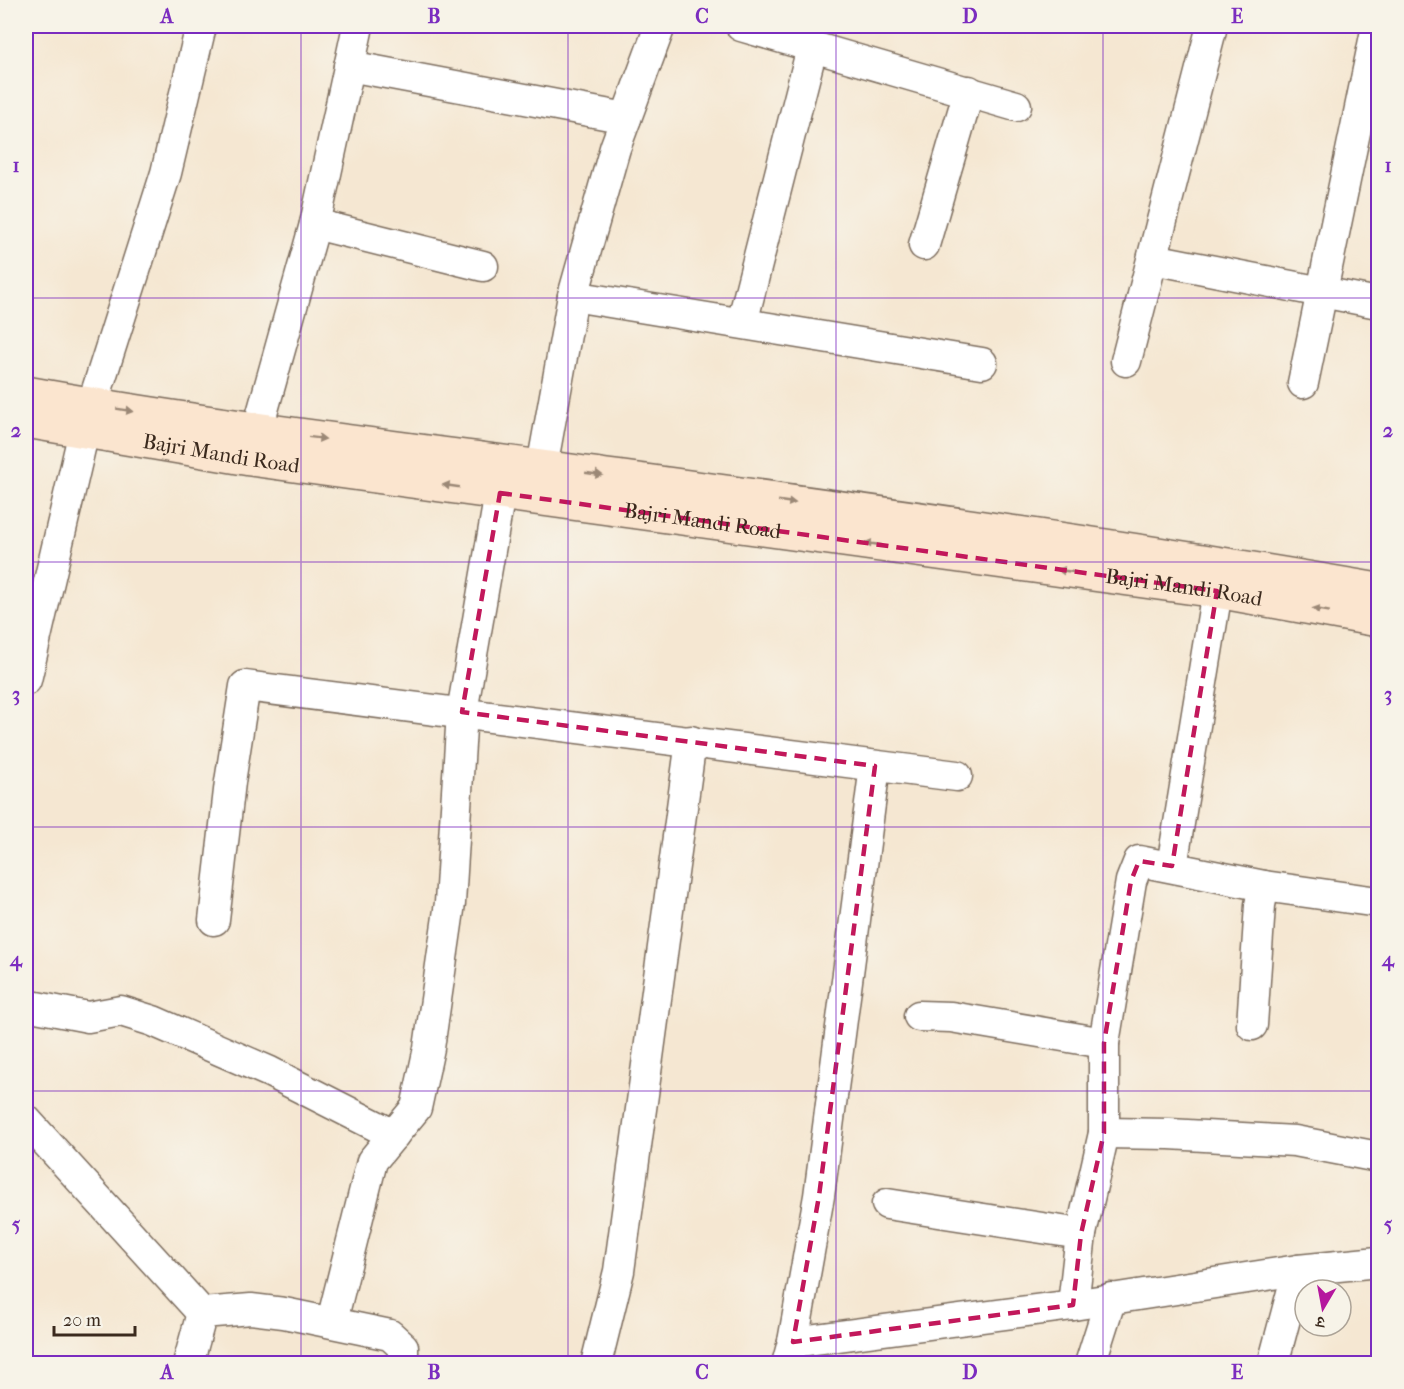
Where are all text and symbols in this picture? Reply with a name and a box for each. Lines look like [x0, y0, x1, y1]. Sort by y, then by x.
text: A [159, 5, 175, 28]
text: B [427, 5, 441, 28]
text: C [695, 5, 709, 28]
text: D [962, 5, 978, 28]
text: E [1231, 5, 1243, 28]
text: 1 [12, 154, 20, 177]
text: 1 [1384, 154, 1392, 177]
one-way arrow [115, 405, 134, 414]
text: 2 [11, 419, 21, 442]
text: 2 [1383, 419, 1393, 442]
street label: Bajri Mandi Road [141, 429, 302, 478]
one-way arrow [308, 433, 327, 443]
one-way arrow [585, 470, 604, 479]
one-way arrow [441, 482, 460, 491]
one-way arrow [778, 497, 797, 506]
street label: Bajri Mandi Road [622, 498, 783, 543]
one-way arrow [863, 539, 882, 548]
street label: Bajri Mandi Road [1104, 564, 1265, 611]
one-way arrow [1056, 566, 1075, 575]
one-way arrow [1311, 605, 1330, 614]
text: 3 [12, 683, 20, 706]
text: 3 [1384, 683, 1392, 706]
text: 4 [9, 948, 23, 972]
text: 4 [1381, 948, 1395, 972]
text: 5 [12, 1213, 21, 1236]
text: 5 [1384, 1213, 1393, 1236]
north arrow [1293, 1278, 1353, 1338]
scale bar [54, 1299, 135, 1337]
text: 20 m [63, 1310, 101, 1331]
text: उ [1313, 1312, 1327, 1333]
text: A [159, 1361, 175, 1384]
text: B [427, 1361, 441, 1384]
text: C [695, 1361, 709, 1384]
text: D [962, 1361, 978, 1384]
text: E [1231, 1361, 1243, 1384]

